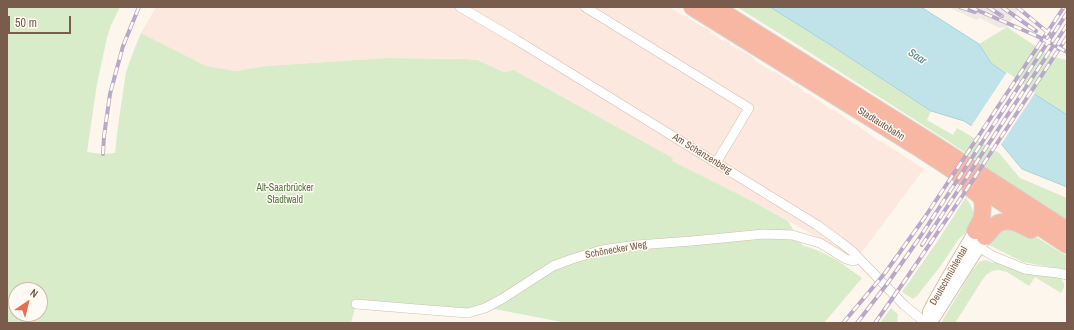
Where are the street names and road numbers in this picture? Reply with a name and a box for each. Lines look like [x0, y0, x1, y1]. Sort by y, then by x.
street label: Stadtautobahn [855, 105, 907, 143]
street label: Am Schanzenberg [670, 131, 734, 177]
street label: Schönecker Weg [584, 239, 648, 261]
street label: Deutschmühlental [927, 245, 971, 307]

